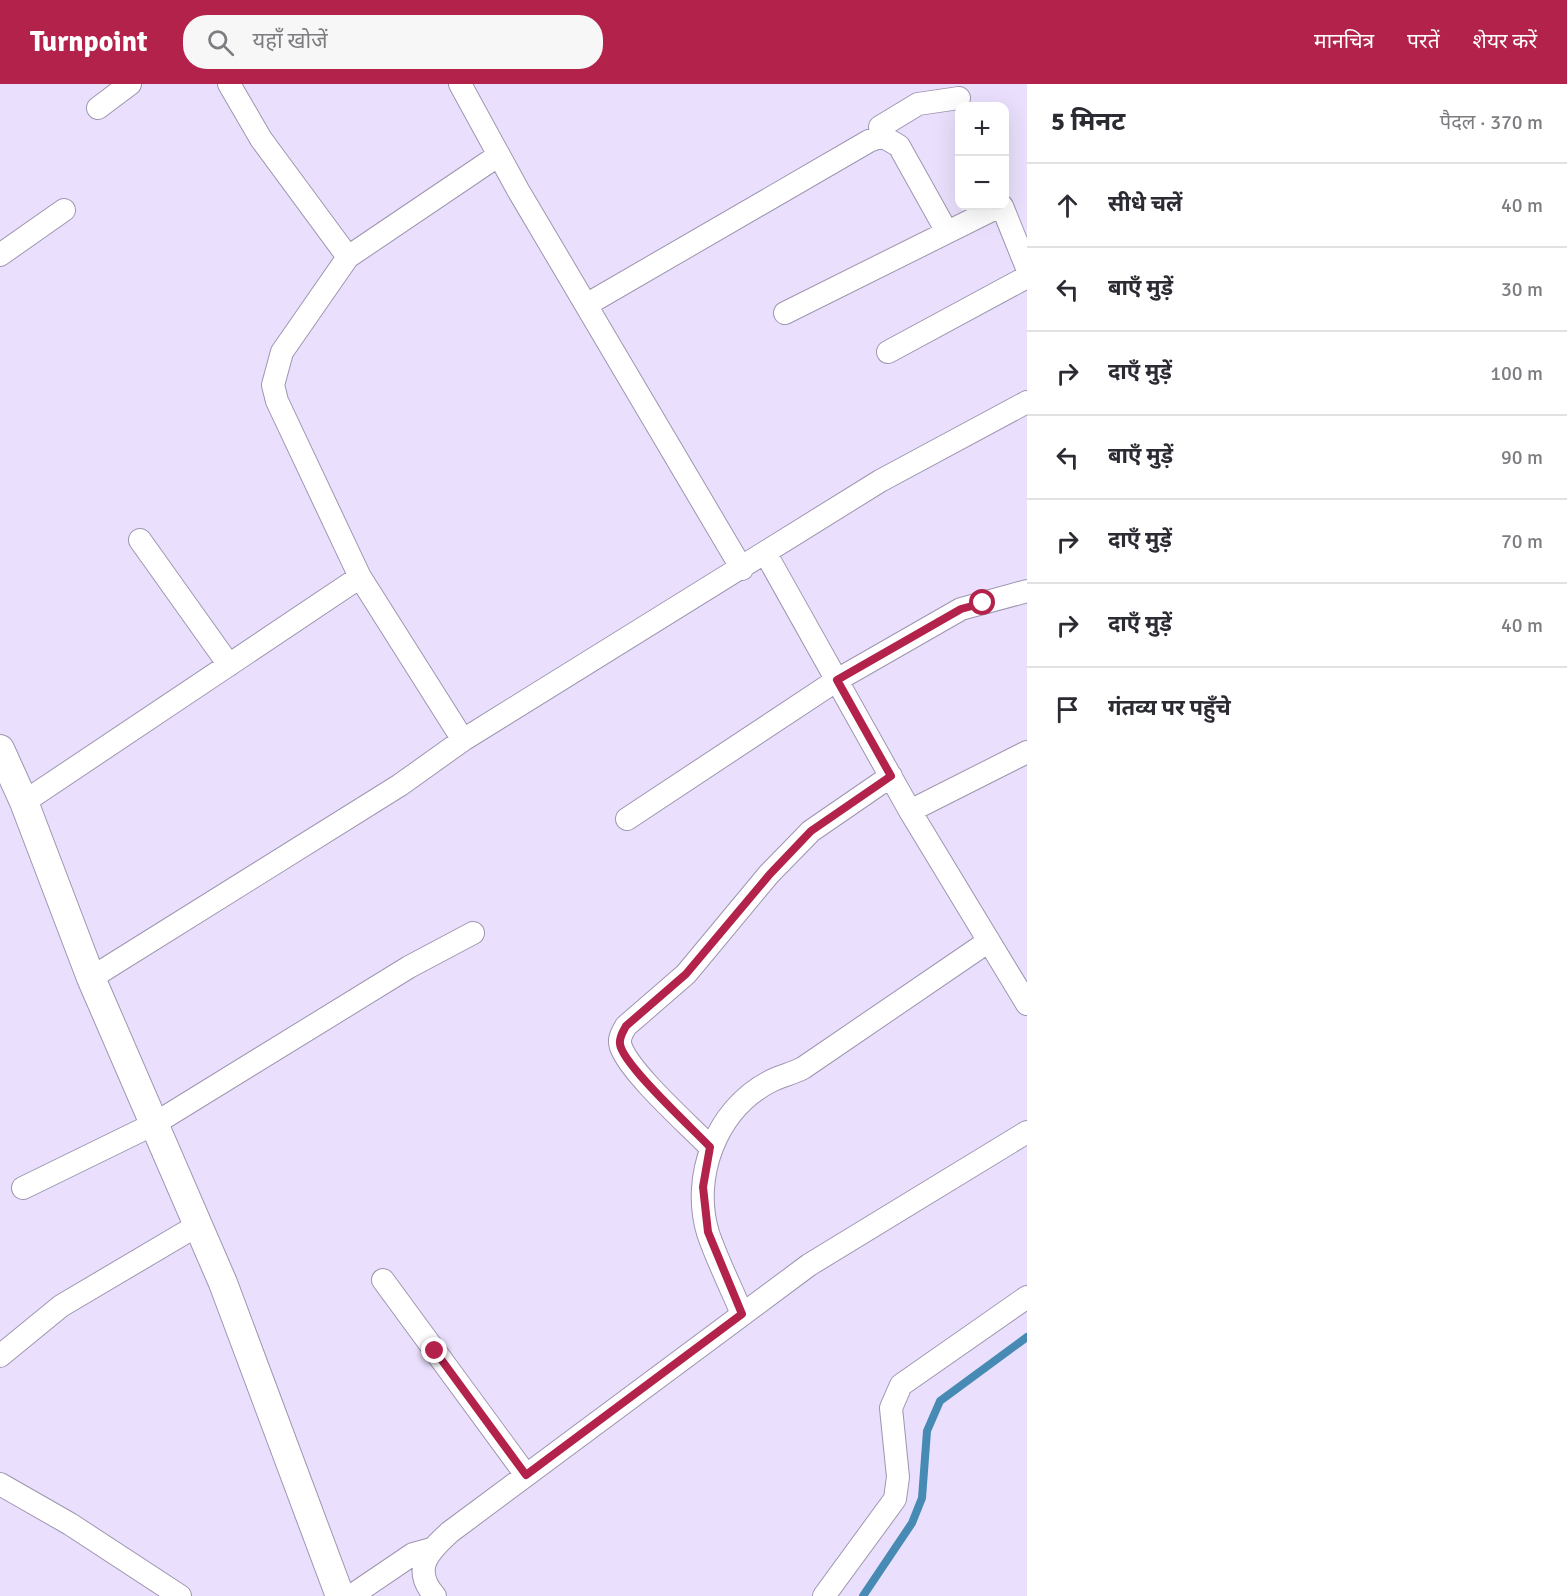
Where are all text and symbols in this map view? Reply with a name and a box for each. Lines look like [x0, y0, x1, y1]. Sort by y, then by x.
search box [183, 15, 603, 69]
text: Turnpoint [30, 25, 147, 59]
icon: search [204, 26, 237, 59]
text: यहाँ खोजें [252, 27, 327, 54]
text: मानचित्र [1314, 28, 1374, 54]
text: परतें [1407, 28, 1440, 54]
text: शेयर करें [1473, 28, 1537, 54]
map controls [955, 102, 1009, 210]
button: + [955, 102, 1009, 156]
text: 5 मिनट [1051, 106, 1125, 138]
text: पैदल · 370 m [1440, 110, 1543, 135]
button: − [955, 156, 1009, 210]
icon: ahead [1051, 189, 1084, 222]
text: सीधे चलें [1108, 190, 1182, 217]
text: 40 m [1501, 193, 1543, 218]
icon: left [1051, 273, 1084, 306]
text: बाएँ मुड़ें [1108, 274, 1173, 301]
text: 30 m [1501, 277, 1543, 302]
icon: right [1051, 357, 1084, 390]
text: दाएँ मुड़ें [1108, 358, 1172, 385]
text: 100 m [1490, 361, 1543, 386]
icon: left [1051, 441, 1084, 474]
text: बाएँ मुड़ें [1108, 442, 1173, 469]
text: 90 m [1501, 445, 1543, 470]
icon: right [1051, 525, 1084, 558]
text: दाएँ मुड़ें [1108, 526, 1172, 553]
text: 70 m [1501, 529, 1543, 554]
route start [969, 589, 995, 615]
icon: right [1051, 609, 1084, 642]
text: दाएँ मुड़ें [1108, 610, 1172, 637]
text: 40 m [1501, 613, 1543, 638]
icon: arrive [1051, 693, 1084, 726]
text: गंतव्य पर पहुँचे [1108, 694, 1231, 721]
route end [421, 1337, 447, 1363]

